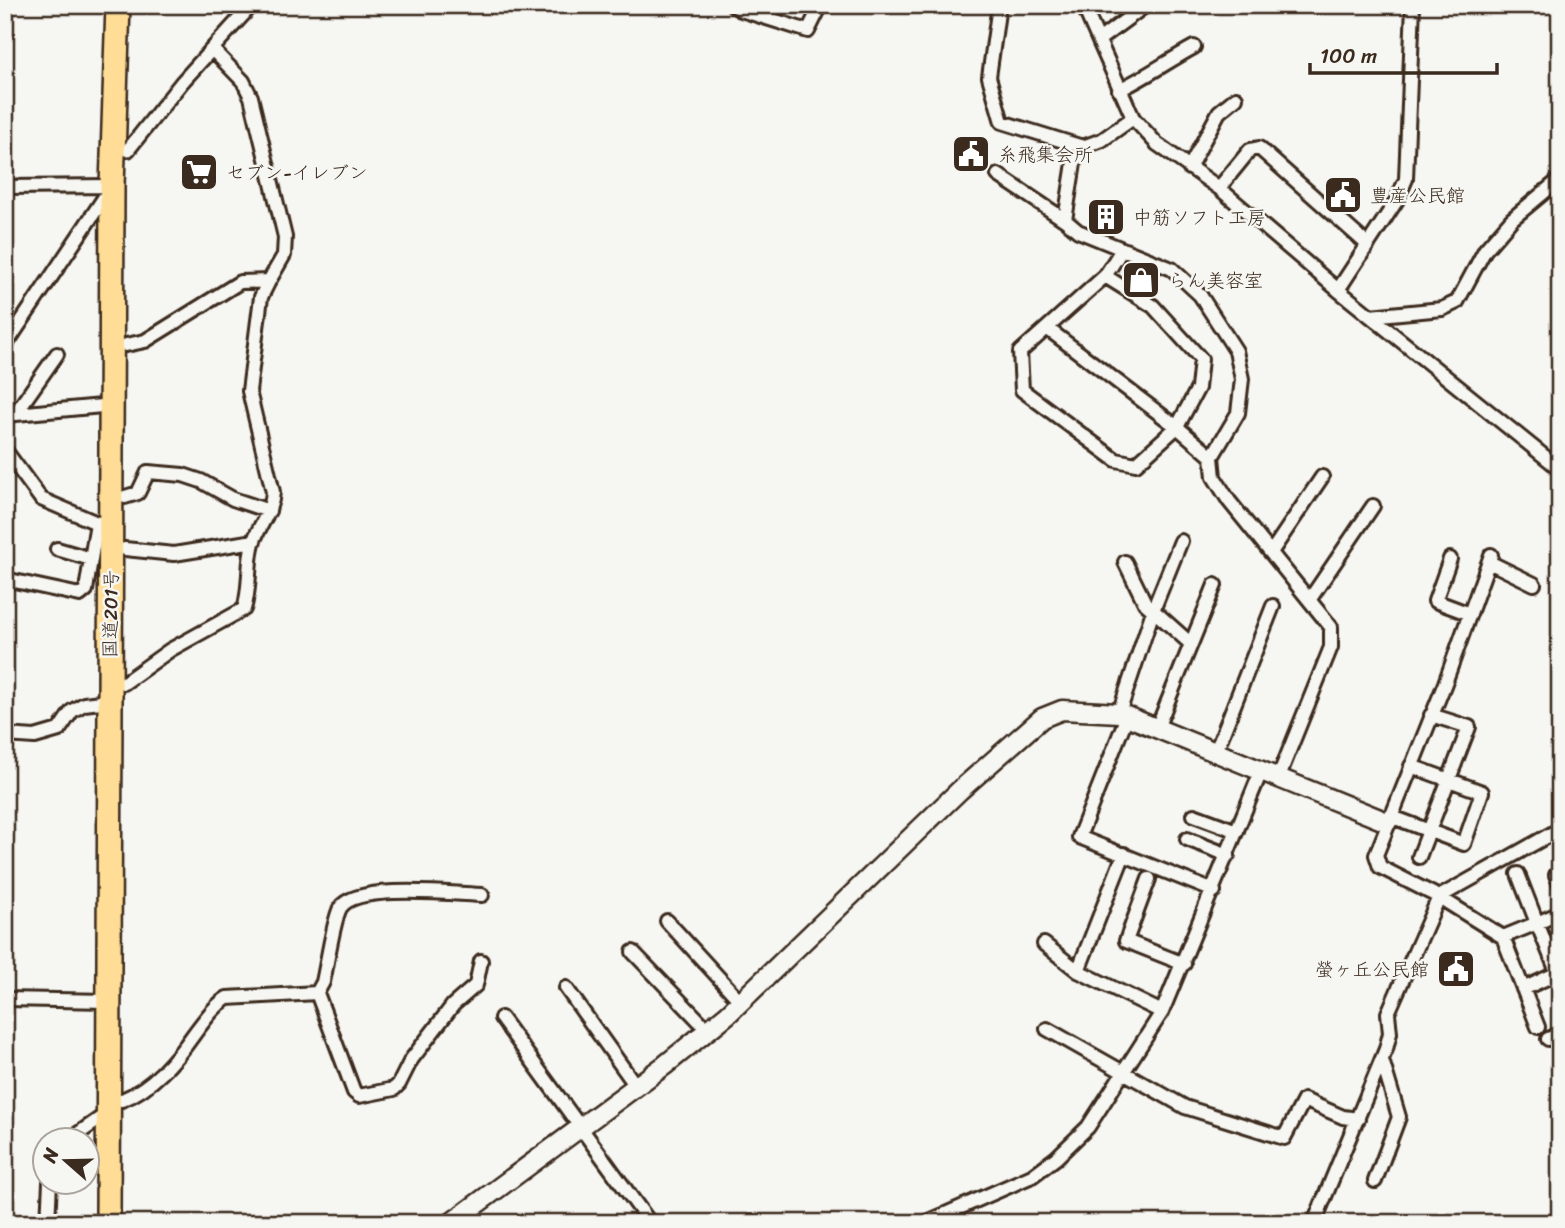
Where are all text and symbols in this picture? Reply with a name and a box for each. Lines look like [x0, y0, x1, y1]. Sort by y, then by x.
scale bar [1310, 32, 1497, 76]
text: 100 m [1320, 37, 1377, 75]
public building icon: 糸飛集会所 [950, 133, 992, 175]
place label: 糸飛集会所 [998, 138, 1093, 171]
supermarket icon: セブン-イレブン [178, 151, 220, 193]
place label: セブン-イレブン [226, 156, 368, 189]
public building icon: 豊産公民館 [1322, 174, 1364, 216]
place label: 豊産公民館 [1370, 179, 1465, 212]
building icon: 中筋ソフト工房 [1085, 196, 1127, 238]
place label: 中筋ソフト工房 [1133, 201, 1266, 234]
shop icon: らん美容室 [1120, 259, 1162, 301]
place label: らん美容室 [1168, 264, 1263, 297]
street label: 国道201号 [93, 570, 128, 658]
public building icon: 螢ヶ丘公民館 [1435, 948, 1477, 990]
place label: 螢ヶ丘公民館 [1315, 953, 1429, 986]
north arrow [32, 1126, 102, 1196]
text: N [32, 1143, 69, 1168]

